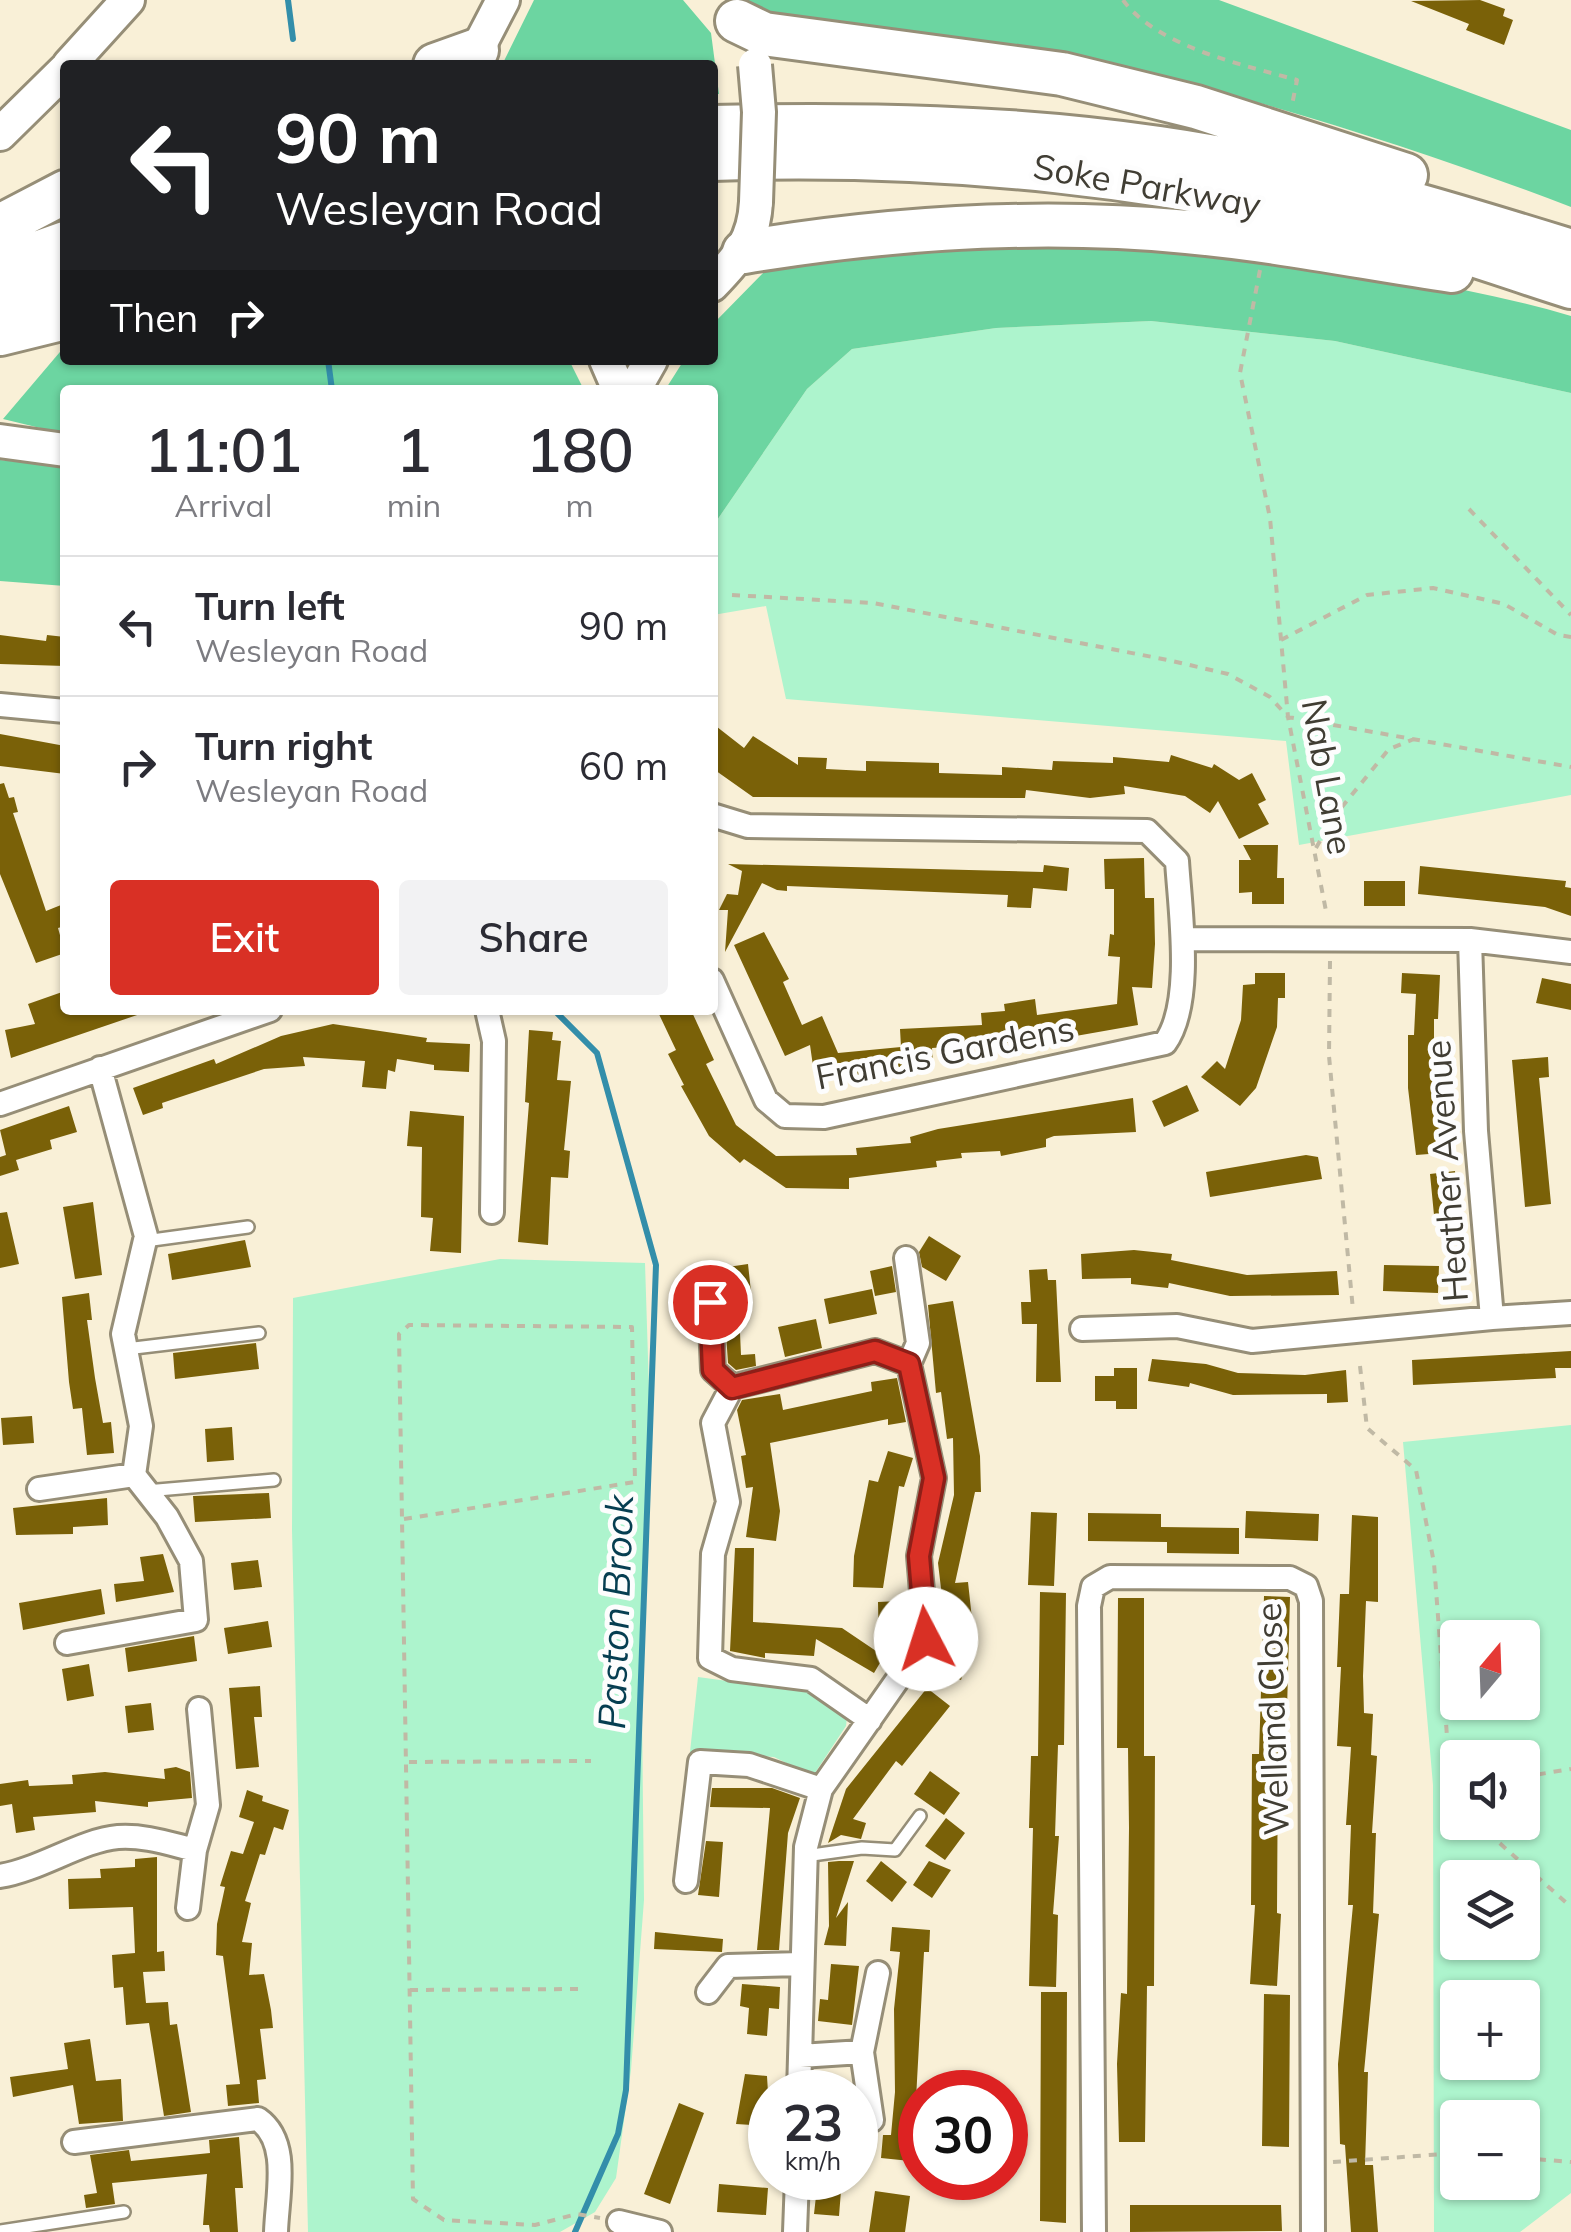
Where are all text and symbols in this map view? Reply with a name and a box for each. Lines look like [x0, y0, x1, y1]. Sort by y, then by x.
text: 90 m [275, 93, 441, 181]
icon: left [110, 100, 240, 230]
street label: Soke Parkway [1030, 143, 1265, 227]
text: Wesleyan Road [275, 180, 603, 236]
icon: right [218, 290, 273, 345]
text: Then [110, 294, 198, 342]
text: 11:01 [144, 412, 303, 487]
text: 1 [396, 412, 432, 487]
text: 180 [526, 412, 634, 487]
text: Arrival [175, 485, 272, 525]
text: min [387, 485, 441, 525]
text: m [566, 485, 594, 525]
text: Turn left [195, 582, 345, 630]
icon: left [110, 599, 165, 654]
text: 90 m [579, 602, 668, 650]
text: Wesleyan Road [195, 630, 428, 670]
street label: Nab Lane [1293, 696, 1363, 858]
text: Turn right [195, 722, 372, 770]
icon: right [110, 739, 165, 794]
text: 60 m [579, 742, 668, 790]
text: Wesleyan Road [195, 770, 428, 810]
button: Exit [110, 880, 379, 995]
button: Share [399, 880, 668, 995]
street label: Francis Gardens [812, 1005, 1078, 1099]
street label: Heather Avenue [1415, 1039, 1477, 1303]
pin [668, 1260, 753, 1345]
icon: arrive [683, 1275, 738, 1330]
water label: Paston Brook [587, 1492, 643, 1730]
position arrow [874, 1587, 978, 1691]
street label: Welland Close [1246, 1602, 1298, 1836]
north arrow [1440, 1620, 1540, 1720]
map controls [1440, 1620, 1540, 2200]
button: sound [1440, 1740, 1540, 1840]
button: layers [1440, 1860, 1540, 1960]
button: + [1440, 1980, 1540, 2080]
speed limit sign: 30 [898, 2070, 1028, 2200]
text: 23 [783, 2091, 843, 2154]
button: − [1440, 2100, 1540, 2200]
text: km/h [785, 2145, 841, 2176]

